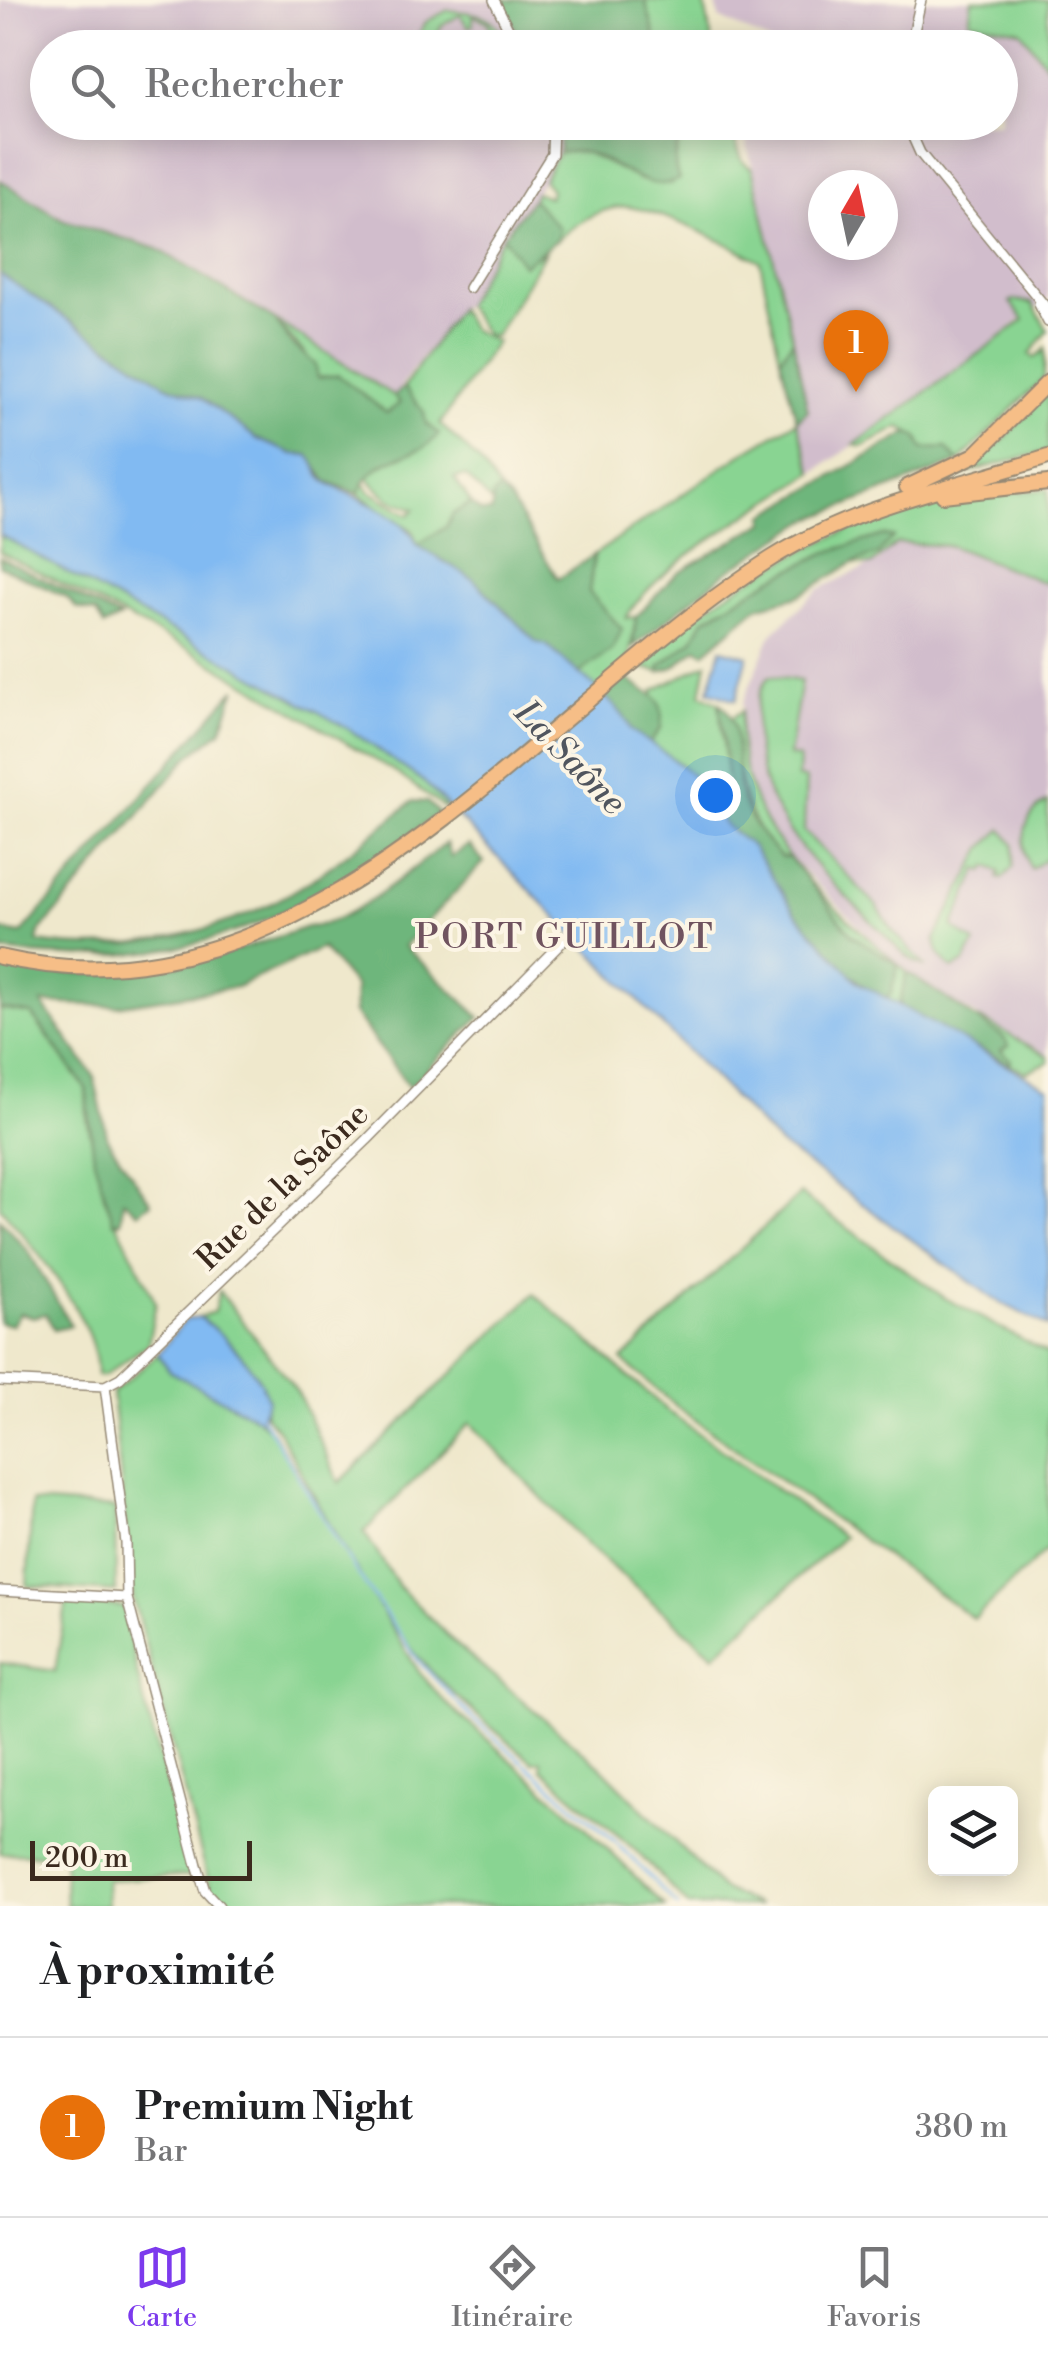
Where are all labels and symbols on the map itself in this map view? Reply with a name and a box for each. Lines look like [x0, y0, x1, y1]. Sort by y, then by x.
north arrow [808, 170, 898, 260]
pin: 1 [824, 310, 888, 392]
water label: La Saône [505, 692, 634, 824]
your location [690, 770, 741, 821]
district label: PORT GUILLOT [415, 916, 715, 959]
street label: Rue de la Saône [188, 1095, 377, 1279]
scale bar [30, 1836, 252, 1880]

